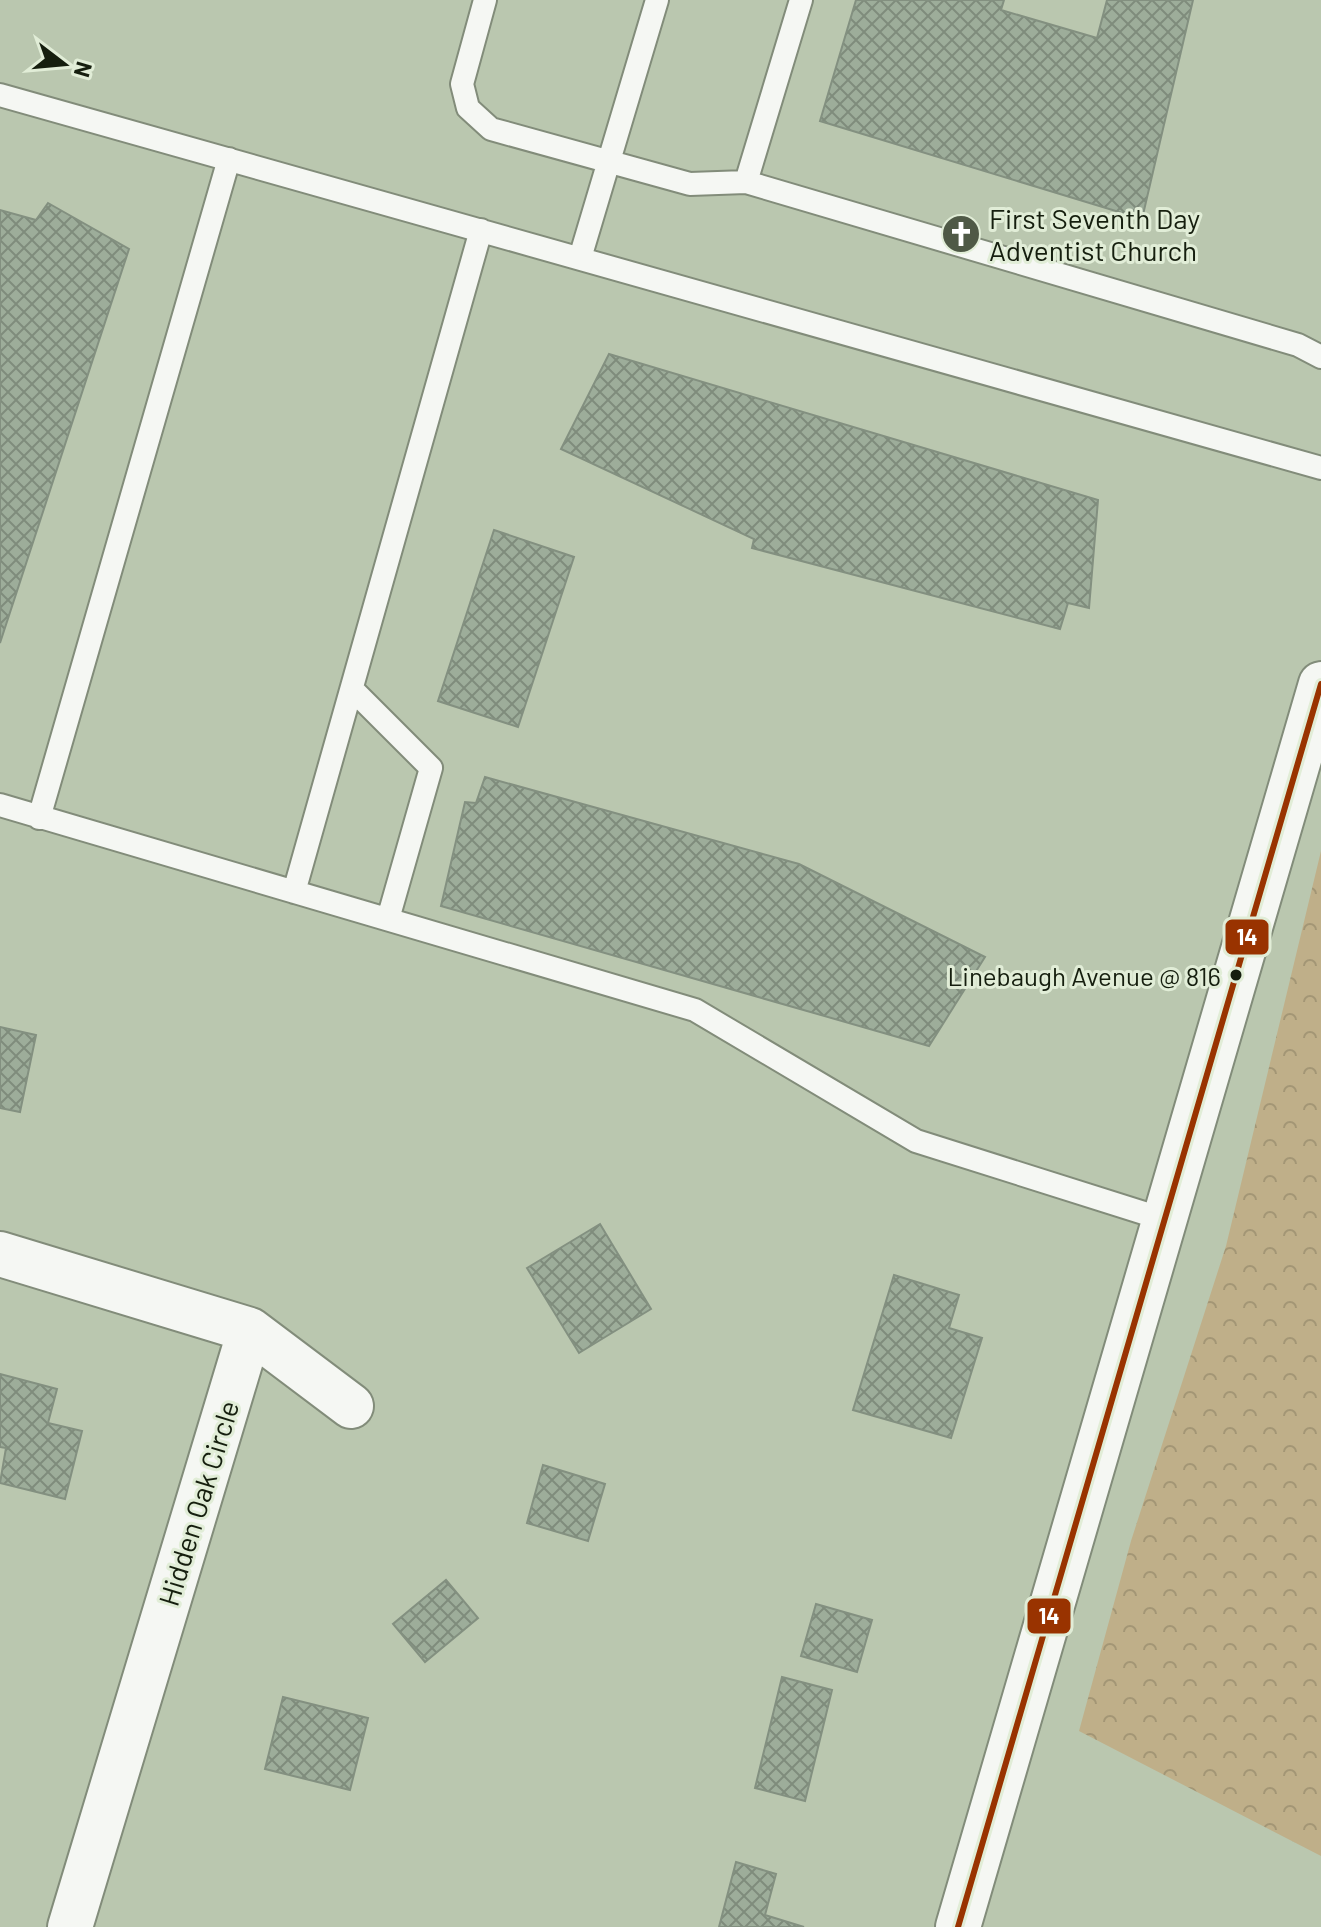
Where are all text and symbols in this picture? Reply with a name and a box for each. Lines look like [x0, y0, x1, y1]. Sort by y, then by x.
north arrow [24, 24, 104, 104]
text: N [70, 59, 99, 80]
place label: First Seventh Day Adventist Church [989, 201, 1200, 267]
church icon: First Seventh Day Adventist Church [940, 213, 982, 255]
line badge: 14 [1224, 918, 1270, 956]
text: 14 [1236, 923, 1258, 949]
place label: Linebaugh Avenue @ 816 [948, 960, 1221, 991]
marker: Linebaugh Avenue @ 816 [1228, 967, 1244, 983]
street label: Hidden Oak Circle [151, 1396, 245, 1610]
line badge: 14 [1026, 1597, 1072, 1635]
text: 14 [1038, 1602, 1060, 1628]

